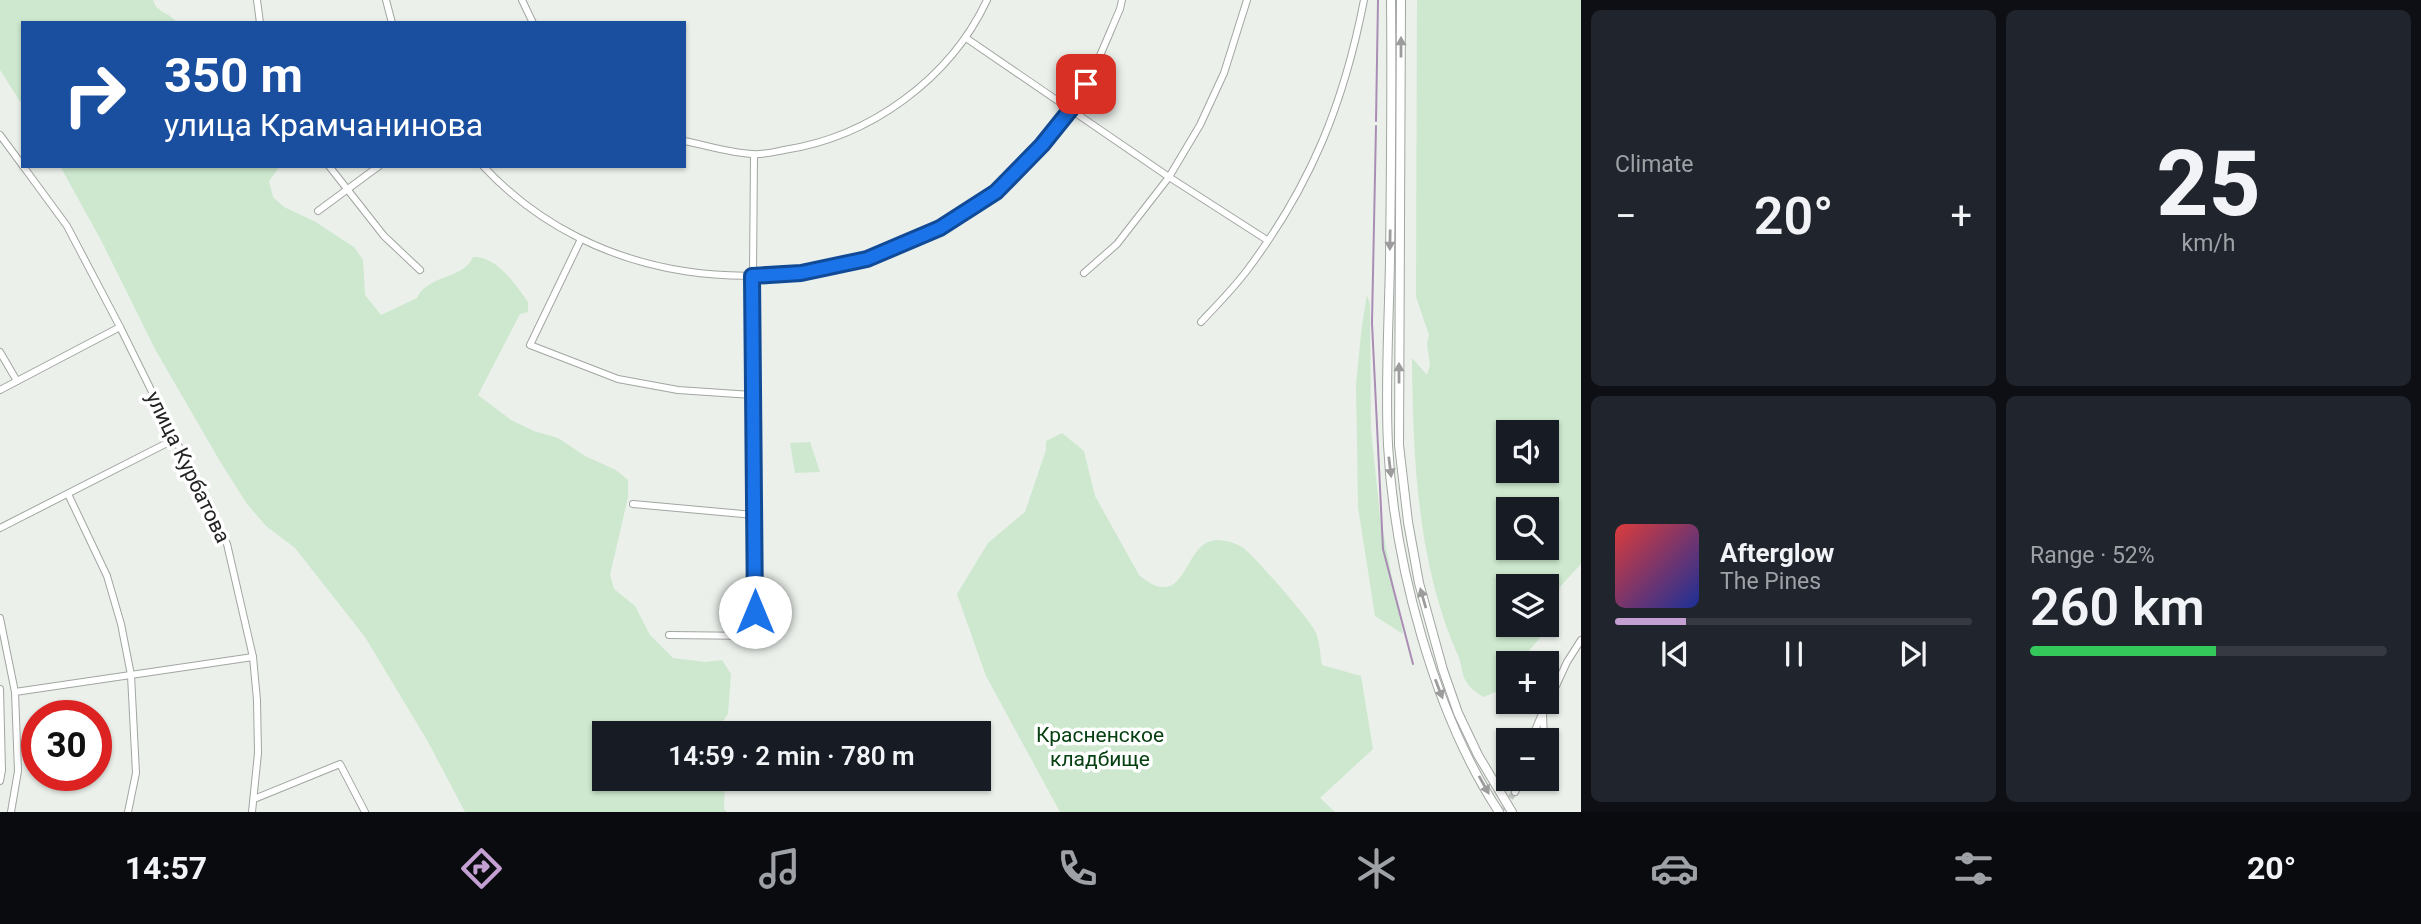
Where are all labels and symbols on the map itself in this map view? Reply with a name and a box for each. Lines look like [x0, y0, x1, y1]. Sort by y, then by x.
one-way arrow [1395, 36, 1407, 58]
pin [1056, 54, 1116, 114]
one-way arrow [1385, 229, 1396, 251]
one-way arrow [1393, 362, 1405, 384]
street label: улица Курбатова [141, 387, 235, 547]
one-way arrow [1385, 456, 1396, 478]
position arrow [718, 575, 792, 649]
one-way arrow [1418, 587, 1428, 608]
one-way arrow [1433, 678, 1444, 699]
speed limit sign: 30 [21, 700, 112, 791]
park label: Красненское кладбище [1036, 723, 1164, 771]
one-way arrow [1478, 776, 1490, 795]

